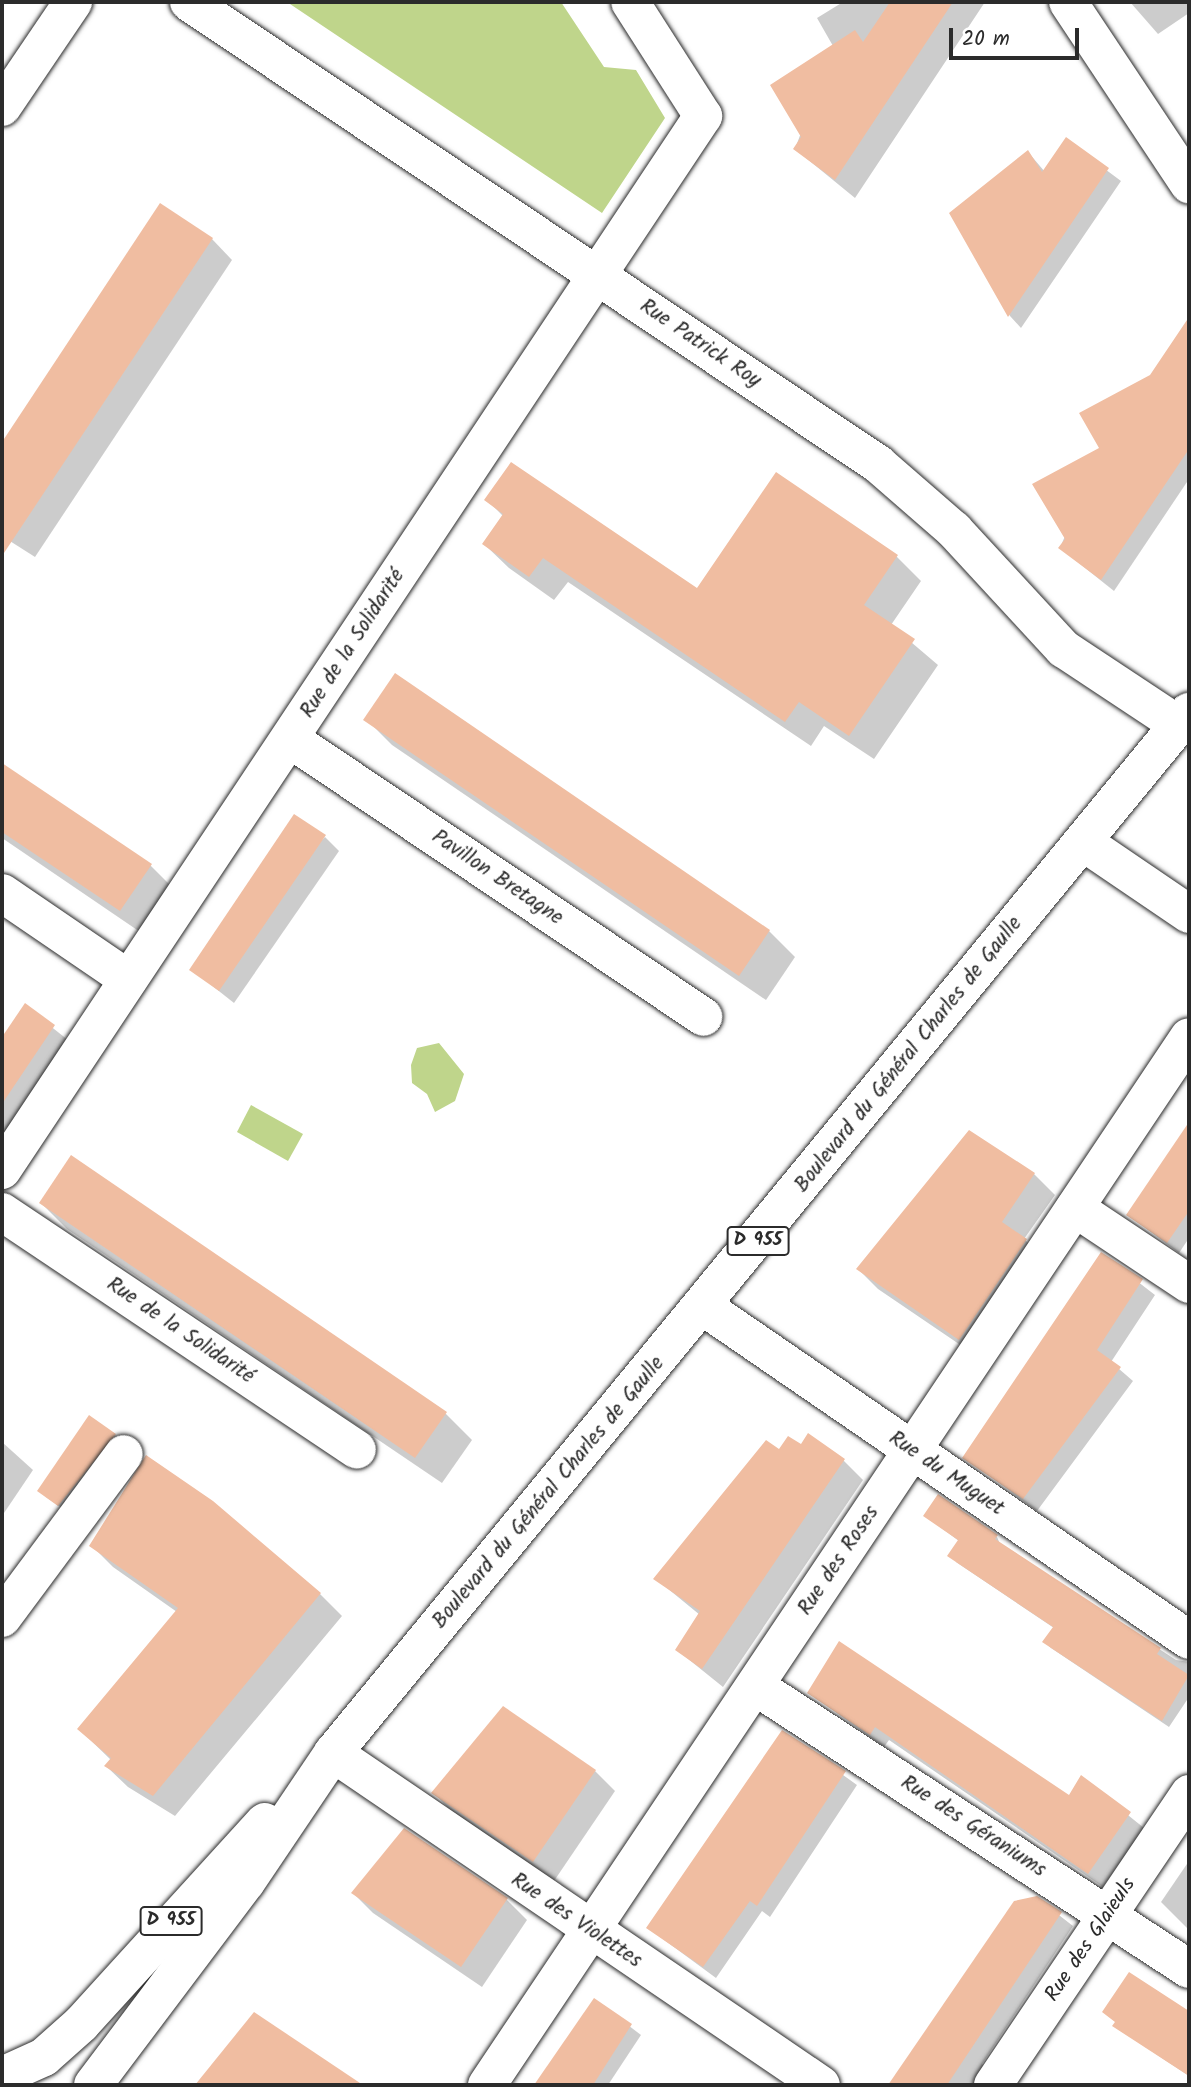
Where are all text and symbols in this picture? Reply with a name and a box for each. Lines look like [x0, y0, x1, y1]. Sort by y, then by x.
scale bar [953, 14, 1082, 58]
text: 20 m [962, 23, 1010, 56]
street label: Rue Patrick Roy [635, 294, 765, 394]
street label: Rue de la Solidarité [295, 565, 411, 723]
street label: Pavillon Bretagne [427, 825, 567, 931]
street label: Boulevard du Général Charles de Gaulle [790, 912, 1028, 1198]
road number: D 955 [726, 1226, 790, 1256]
street label: Rue de la Solidarité [101, 1272, 259, 1390]
street label: Boulevard du Général Charles de Gaulle [428, 1352, 670, 1634]
street label: Rue du Muguet [884, 1426, 1008, 1522]
street label: Rue des Roses [793, 1501, 885, 1621]
street label: Rue des Géraniums [896, 1771, 1050, 1883]
street label: Rue des Violettes [506, 1868, 646, 1974]
street label: Rue des Glaieuls [1040, 1873, 1142, 2007]
road number: D 955 [140, 1906, 202, 1937]

